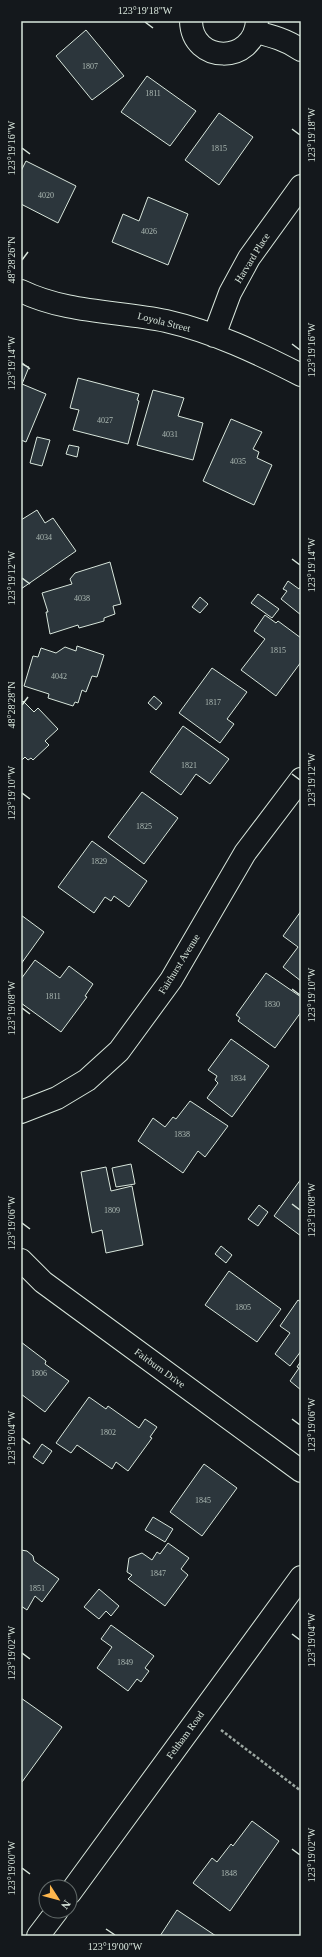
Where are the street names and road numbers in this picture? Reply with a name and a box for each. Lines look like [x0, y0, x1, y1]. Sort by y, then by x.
street label: Harvard Place [232, 230, 272, 285]
street label: Loyola Street [136, 310, 192, 334]
street label: Fairhurst Avenue [156, 932, 202, 996]
street label: Fairburn Drive [133, 1346, 188, 1390]
street label: Feltham Road [164, 1709, 206, 1761]

